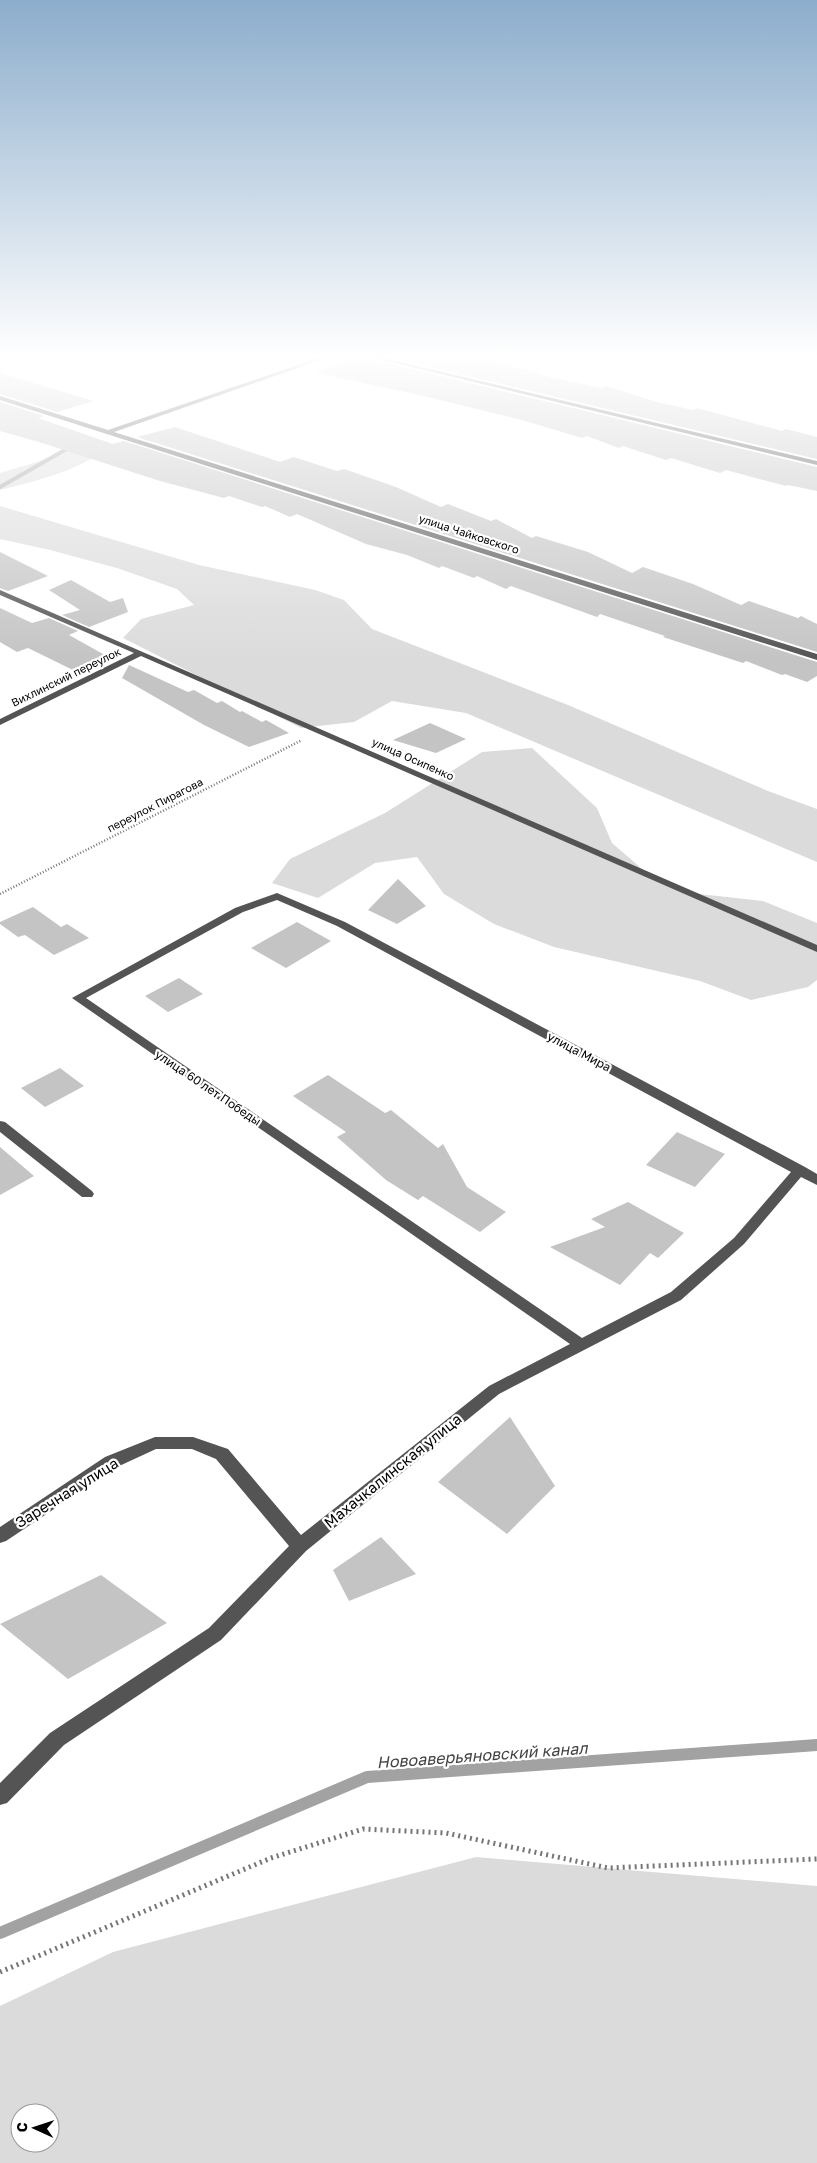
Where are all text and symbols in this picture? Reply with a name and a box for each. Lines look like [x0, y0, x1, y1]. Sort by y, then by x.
street label: улица Чайковского [417, 511, 521, 556]
street label: Вихлинский переулок [9, 644, 123, 709]
street label: улица Осипенко [370, 735, 457, 783]
street label: переулок Пирагова [105, 775, 205, 834]
street label: улица Мира [545, 1029, 614, 1075]
street label: улица 60 лет Победы [152, 1046, 264, 1129]
street label: Махачкалинская улица [320, 1409, 465, 1531]
street label: Заречная улица [12, 1453, 121, 1531]
water label: Новоаверьяновский канал [376, 1738, 590, 1772]
north arrow [10, 2103, 60, 2153]
text: С [13, 2122, 30, 2133]

